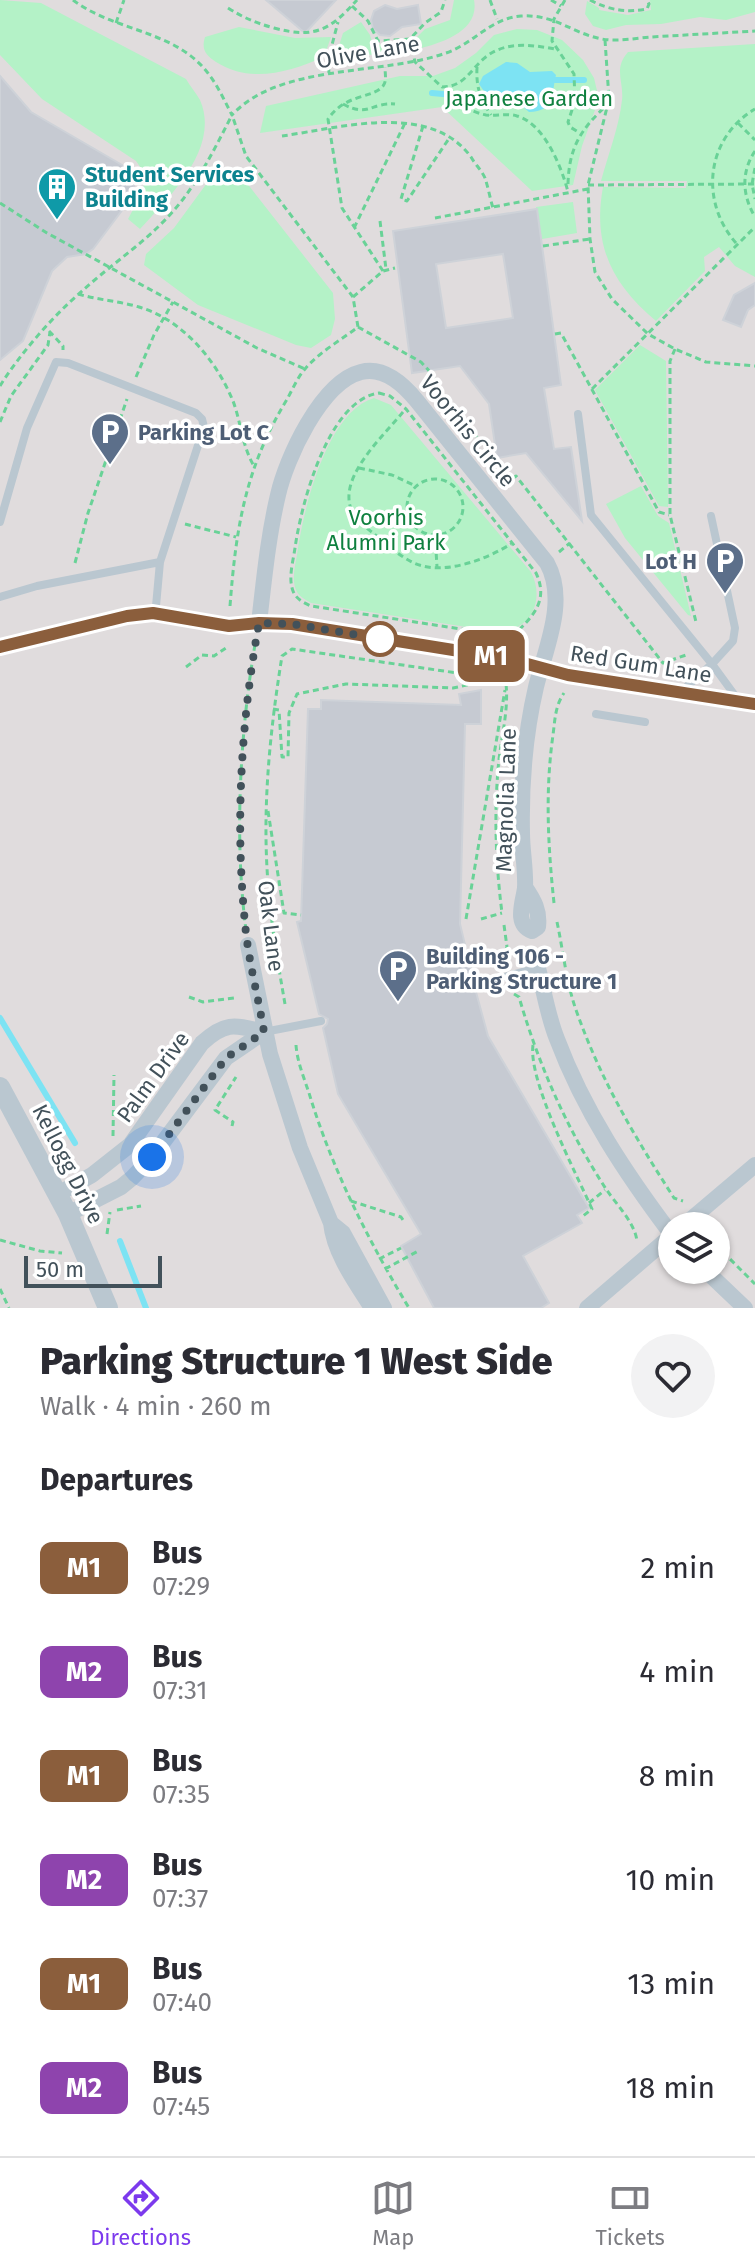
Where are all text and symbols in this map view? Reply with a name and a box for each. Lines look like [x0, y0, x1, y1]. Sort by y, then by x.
street label: Olive Lane [314, 30, 422, 74]
park label: Japanese Garden [445, 85, 613, 112]
place label: Student Services Building [85, 161, 255, 213]
building icon: Student Services Building [36, 166, 78, 221]
street label: Voorhis Circle [415, 370, 521, 492]
parking icon: Parking Lot C [89, 411, 131, 466]
place label: Parking Lot C [138, 419, 270, 446]
park label: Voorhis Alumni Park [327, 504, 446, 556]
parking icon: Lot H [704, 540, 746, 595]
place label: Lot H [645, 548, 697, 575]
unlabelled marker [363, 622, 397, 656]
line badge: M1 [455, 630, 527, 682]
text: M1 [474, 639, 508, 672]
street label: Red Gum Lane [568, 639, 714, 689]
street label: Magnolia Lane [490, 728, 522, 872]
street label: Oak Lane [252, 879, 290, 973]
place label: Building 106 - Parking Structure 1 [426, 943, 617, 995]
parking icon: Building 106 - Parking Structure 1 [377, 948, 419, 1003]
street label: Palm Drive [111, 1026, 195, 1128]
street label: Kellogg Drive [26, 1100, 110, 1228]
your location [132, 1137, 172, 1177]
map controls [658, 1212, 730, 1284]
button: layers [658, 1212, 730, 1284]
scale bar [24, 1252, 162, 1288]
text: 50 m [36, 1256, 84, 1283]
button: heart [631, 1334, 715, 1418]
text: Parking Structure 1 West Side [40, 1338, 553, 1384]
text: Walk · 4 min · 260 m [40, 1391, 272, 1422]
text: Departures [40, 1462, 193, 1498]
text: Bus [152, 1535, 202, 1571]
text: 2 min [640, 1550, 715, 1586]
text: M1 [67, 1551, 101, 1584]
text: 07:29 [152, 1571, 210, 1602]
text: Bus [152, 1639, 202, 1675]
text: 4 min [639, 1654, 715, 1690]
text: M2 [66, 1655, 102, 1688]
text: 07:31 [152, 1675, 208, 1706]
text: Bus [152, 1743, 202, 1779]
text: 8 min [639, 1758, 715, 1794]
text: M1 [67, 1759, 101, 1792]
text: 07:35 [152, 1779, 210, 1810]
text: Bus [152, 1847, 202, 1883]
text: 10 min [626, 1862, 715, 1898]
text: M2 [66, 1863, 102, 1896]
text: 07:37 [152, 1883, 208, 1914]
text: Bus [152, 1951, 202, 1987]
text: 13 min [627, 1966, 715, 2002]
text: M1 [67, 1967, 101, 2000]
text: 07:40 [152, 1987, 212, 2018]
text: Bus [152, 2055, 202, 2091]
text: 18 min [626, 2070, 715, 2106]
text: M2 [66, 2071, 102, 2104]
text: 07:45 [152, 2091, 210, 2122]
tab: Directions [90, 2176, 191, 2251]
tab: Map [371, 2176, 415, 2251]
tab: Tickets [596, 2176, 665, 2251]

